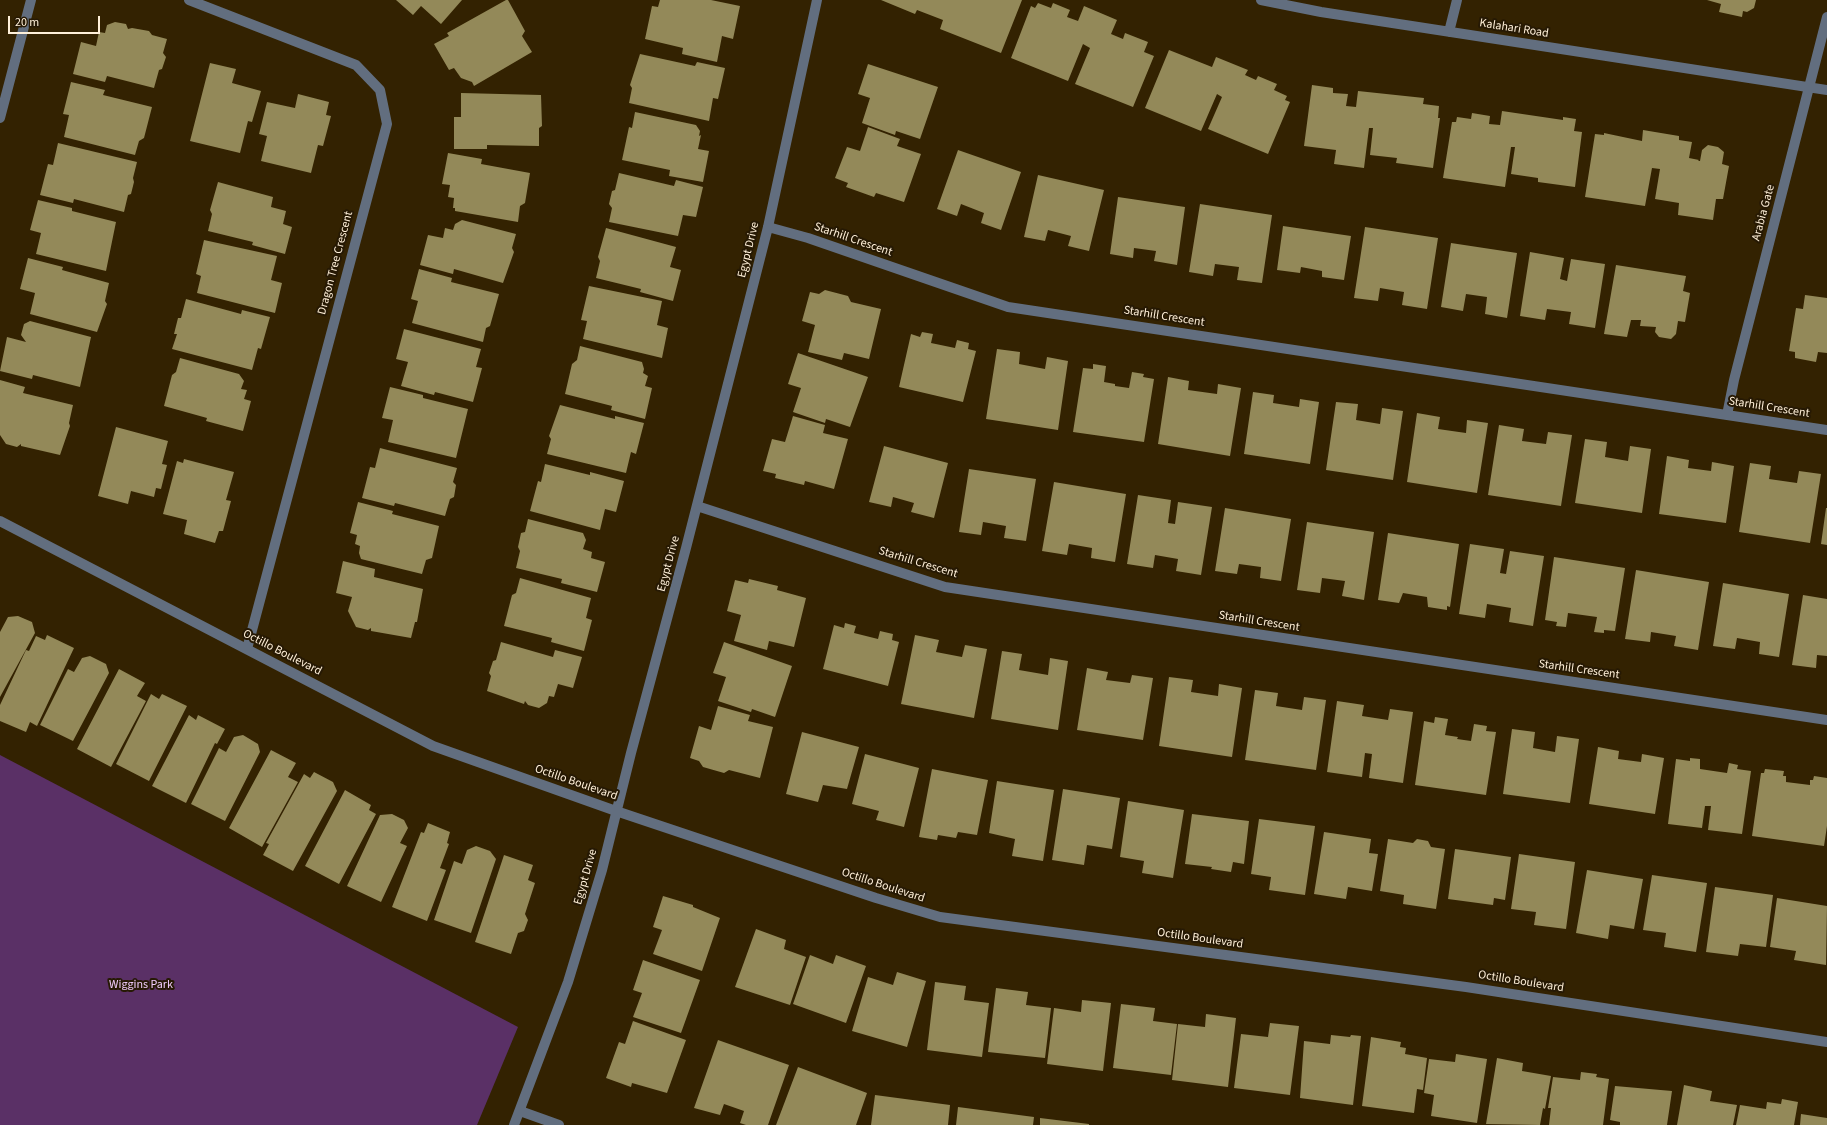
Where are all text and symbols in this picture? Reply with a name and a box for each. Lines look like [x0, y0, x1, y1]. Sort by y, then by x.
scale bar [10, 8, 102, 34]
text: 20 m [15, 14, 39, 31]
street label: Kalahari Road [1478, 16, 1550, 42]
street label: Arabia Gate [1750, 183, 1778, 243]
street label: Dragon Tree Crescent [315, 210, 357, 316]
street label: Starhill Crescent [812, 220, 894, 260]
street label: Egypt Drive [735, 221, 763, 279]
street label: Starhill Crescent [1122, 303, 1206, 331]
street label: Starhill Crescent [1727, 394, 1811, 422]
street label: Egypt Drive [655, 535, 683, 593]
street label: Starhill Crescent [877, 544, 959, 582]
street label: Starhill Crescent [1217, 608, 1301, 636]
street label: Octillo Boulevard [240, 627, 324, 679]
street label: Starhill Crescent [1537, 657, 1621, 683]
street label: Octillo Boulevard [533, 762, 619, 804]
street label: Egypt Drive [571, 848, 601, 906]
street label: Octillo Boulevard [840, 866, 926, 906]
street label: Octillo Boulevard [1156, 926, 1244, 952]
street label: Octillo Boulevard [1477, 968, 1565, 996]
park label: Wiggins Park [109, 978, 173, 992]

